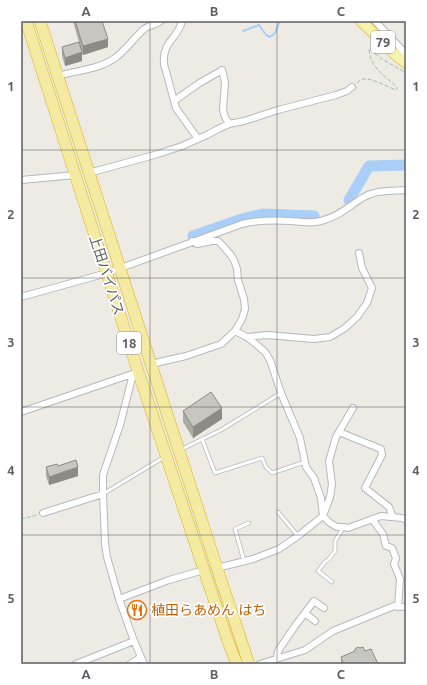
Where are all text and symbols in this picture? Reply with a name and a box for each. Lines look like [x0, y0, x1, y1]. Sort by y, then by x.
text: A [81, 4, 91, 18]
text: B [210, 4, 219, 18]
text: C [337, 4, 346, 18]
road number: 79 [371, 31, 395, 53]
text: 1 [7, 79, 15, 93]
text: 1 [412, 79, 420, 93]
text: 2 [7, 207, 15, 221]
text: 2 [412, 207, 420, 221]
street label: 上田バイパス [86, 233, 128, 317]
road number: 18 [117, 332, 141, 354]
text: 3 [7, 335, 15, 349]
text: 3 [412, 335, 420, 349]
text: 4 [7, 463, 15, 477]
text: 4 [412, 463, 420, 477]
text: 5 [7, 591, 15, 605]
text: 5 [412, 591, 420, 605]
restaurant icon: 植田らあめん はち [126, 599, 148, 621]
place label: 植田らあめん はち [151, 602, 266, 618]
text: A [81, 667, 91, 681]
text: B [210, 667, 219, 681]
text: C [337, 667, 346, 681]

